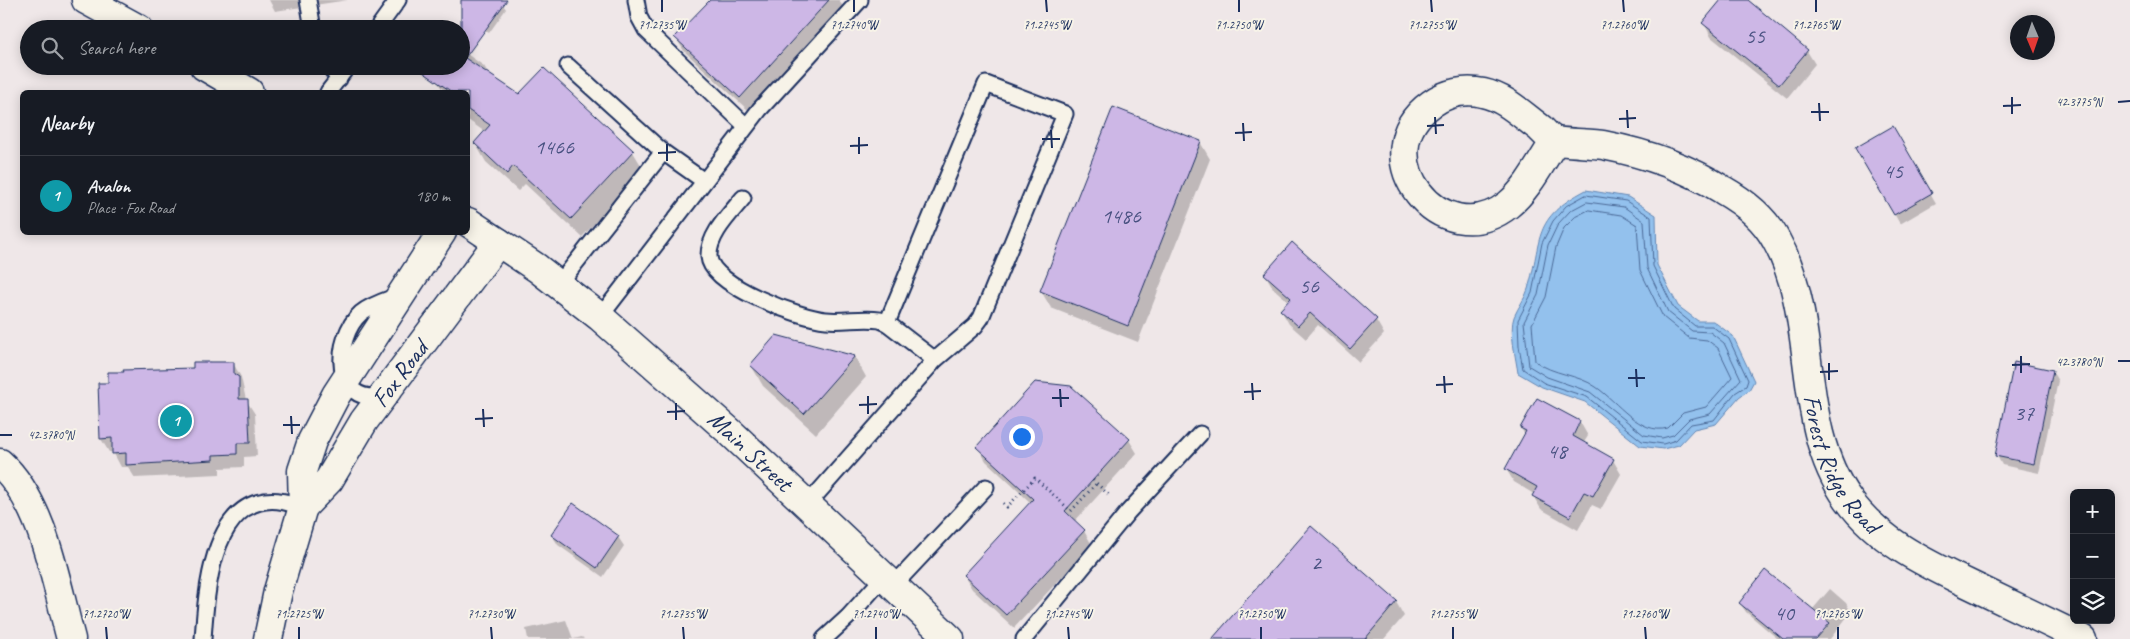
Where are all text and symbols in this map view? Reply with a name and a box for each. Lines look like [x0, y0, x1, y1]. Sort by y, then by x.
north arrow [2010, 15, 2055, 60]
text: 71.2735°W [639, 17, 688, 33]
text: 71.2740°W [831, 17, 880, 33]
text: 71.2745°W [1024, 17, 1073, 33]
text: 71.2750°W [1216, 17, 1265, 33]
text: 71.2755°W [1409, 17, 1458, 33]
text: 71.2760°W [1601, 17, 1650, 33]
text: 71.2765°W [1793, 17, 1842, 33]
search box [20, 20, 470, 75]
house number: 55 [1745, 22, 1766, 50]
icon: search [38, 34, 66, 62]
text: Search here [78, 36, 155, 60]
text: 42.3775°N [2056, 94, 2103, 110]
text: Nearby [40, 110, 93, 136]
house number: 1466 [534, 133, 575, 161]
house number: 45 [1883, 157, 1904, 185]
text: Avalon [87, 174, 130, 198]
text: 1 [52, 186, 60, 206]
text: 180 m [416, 186, 450, 206]
text: Place · Fox Road [87, 198, 174, 218]
house number: 1486 [1101, 202, 1142, 230]
house number: 56 [1299, 272, 1320, 300]
street label: Fox Road [364, 331, 438, 414]
text: 42.3780°N [2056, 354, 2103, 370]
street label: Forest Ridge Road [1796, 393, 1889, 543]
house number: 37 [2014, 399, 2035, 427]
pin: 1 [160, 402, 192, 440]
street label: Main Street [701, 404, 801, 500]
your location [1009, 424, 1035, 450]
text: 42.3780°N [28, 427, 75, 443]
house number: 48 [1547, 437, 1569, 465]
map controls [2070, 489, 2115, 624]
button: + [2070, 489, 2115, 534]
button: − [2070, 534, 2115, 579]
house number: 2 [1311, 549, 1323, 577]
button: layers [2070, 579, 2115, 624]
house number: 40 [1774, 599, 1796, 627]
text: 71.2720°W [83, 606, 132, 622]
text: 71.2725°W [276, 606, 325, 622]
text: 71.2730°W [468, 606, 517, 622]
text: 71.2735°W [660, 606, 709, 622]
text: 71.2740°W [853, 606, 902, 622]
text: 71.2745°W [1045, 606, 1094, 622]
text: 71.2750°W [1238, 606, 1287, 622]
text: 71.2755°W [1430, 606, 1479, 622]
text: 71.2760°W [1622, 606, 1671, 622]
text: 71.2765°W [1815, 606, 1864, 622]

